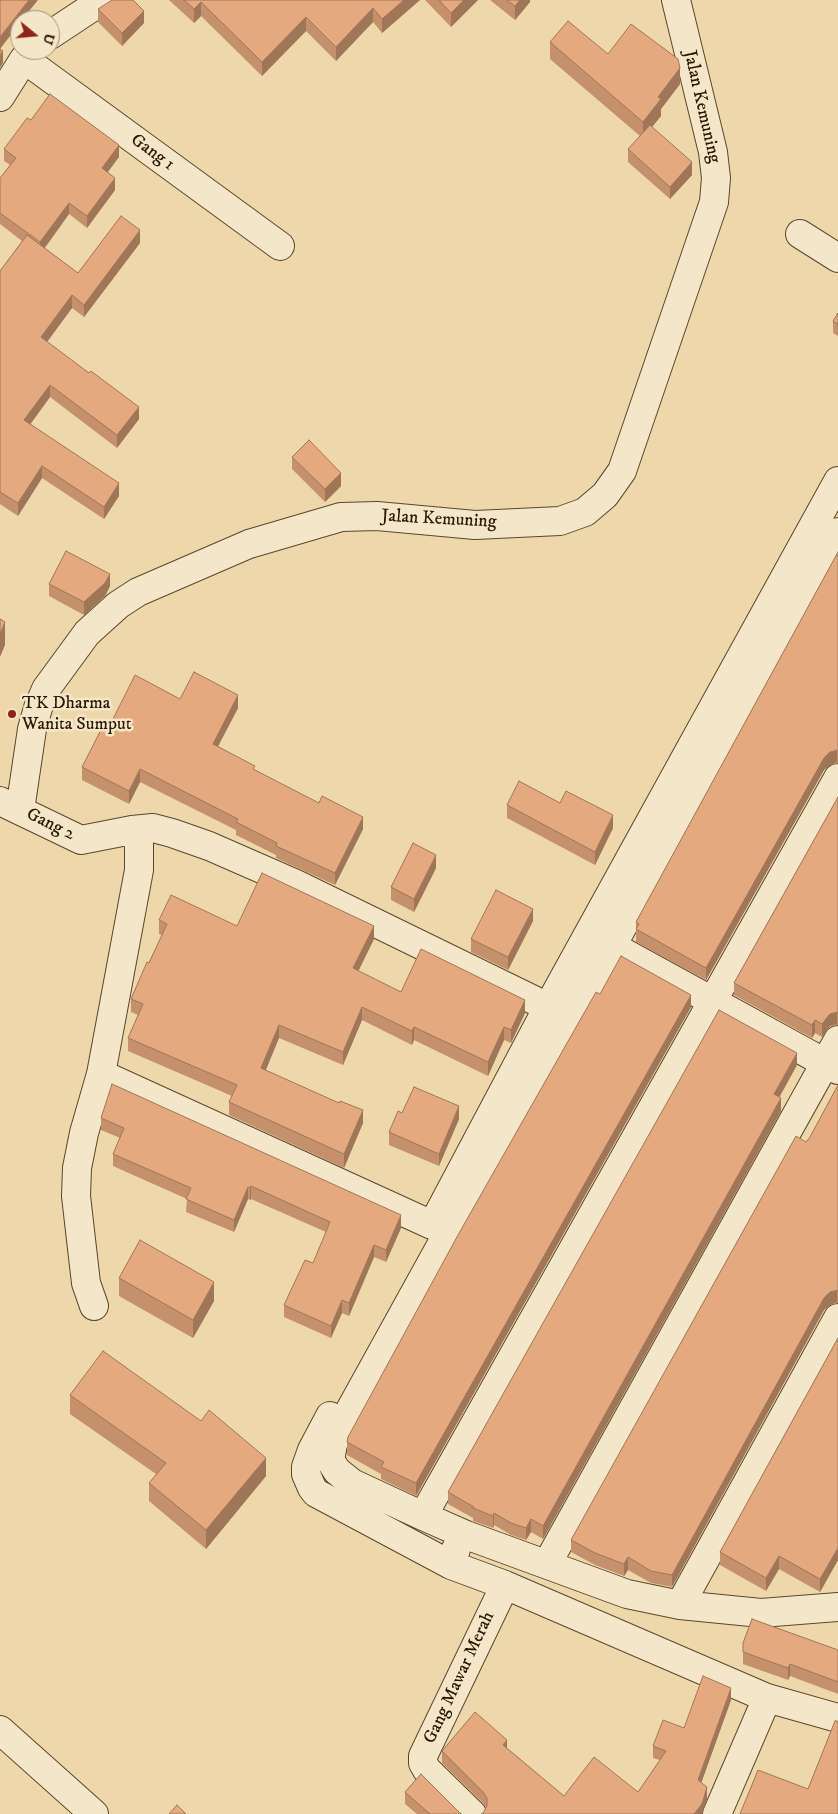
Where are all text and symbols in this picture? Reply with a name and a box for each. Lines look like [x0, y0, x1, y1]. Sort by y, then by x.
north arrow [10, 10, 60, 60]
text: U [38, 31, 59, 47]
street label: Jalan Kemuning [678, 49, 724, 165]
street label: Gang 1 [126, 130, 178, 176]
street label: Jalan Kemuning [381, 506, 497, 534]
place label: TK Dharma Wanita Sumput [22, 693, 131, 736]
marker: TK Dharma Wanita Sumput [6, 708, 18, 720]
street label: Gang 2 [22, 804, 78, 846]
street label: Gang Mawar Merah [420, 1608, 500, 1748]

